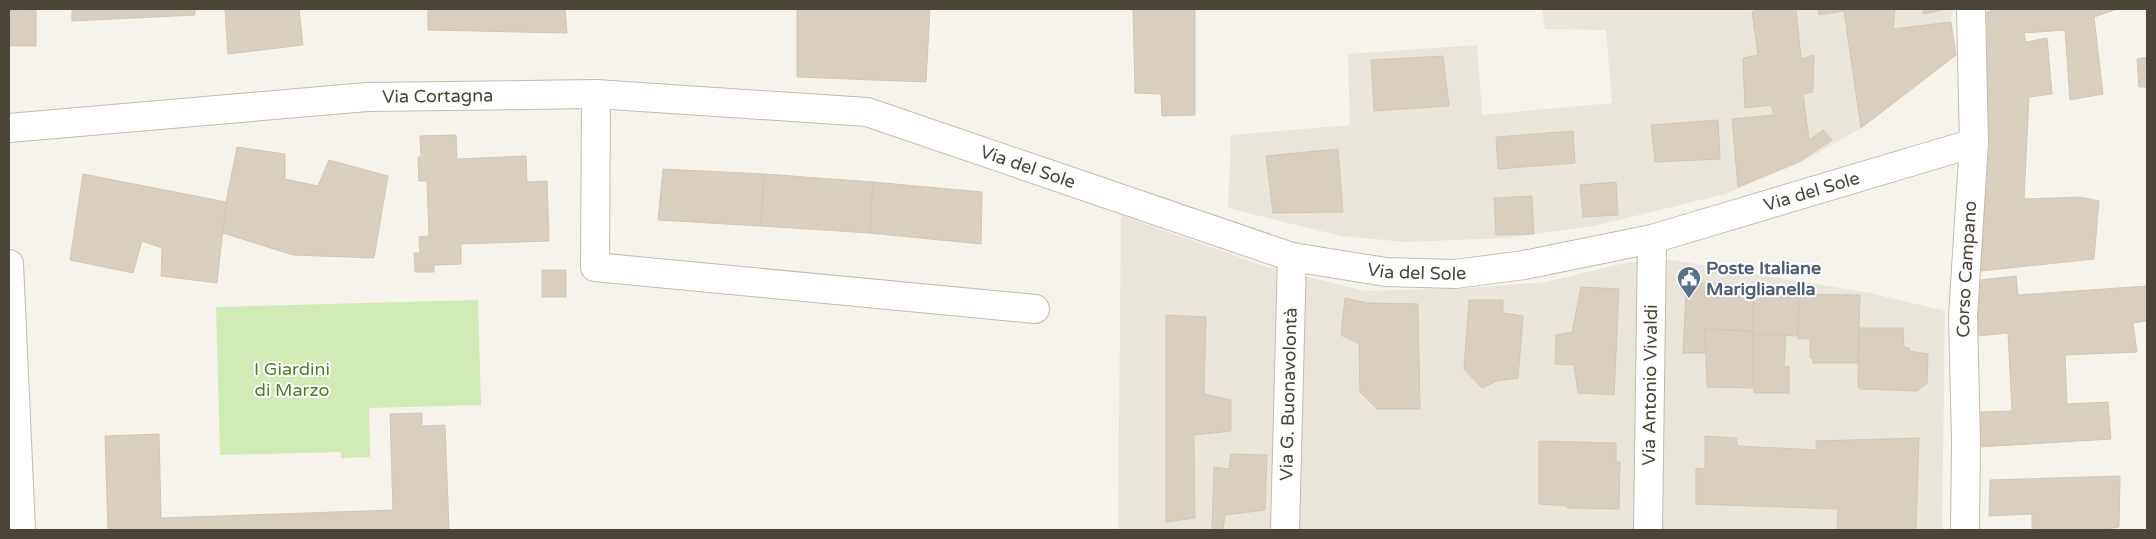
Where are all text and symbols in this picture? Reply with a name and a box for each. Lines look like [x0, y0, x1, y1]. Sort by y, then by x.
street label: Via Cortagna [382, 84, 493, 108]
street label: Via del Sole [977, 141, 1078, 193]
street label: Via del Sole [1761, 167, 1862, 216]
street label: Corso Campano [1952, 200, 1981, 338]
place label: Poste Italiane Mariglianella [1706, 257, 1821, 300]
street label: Via del Sole [1366, 258, 1468, 285]
public building icon: Poste Italiane Mariglianella [1676, 265, 1702, 299]
street label: Via Antonio Vivaldi [1638, 304, 1662, 466]
street label: Via G. Buonavolontà [1275, 307, 1302, 481]
park label: I Giardini di Marzo [254, 358, 330, 401]

